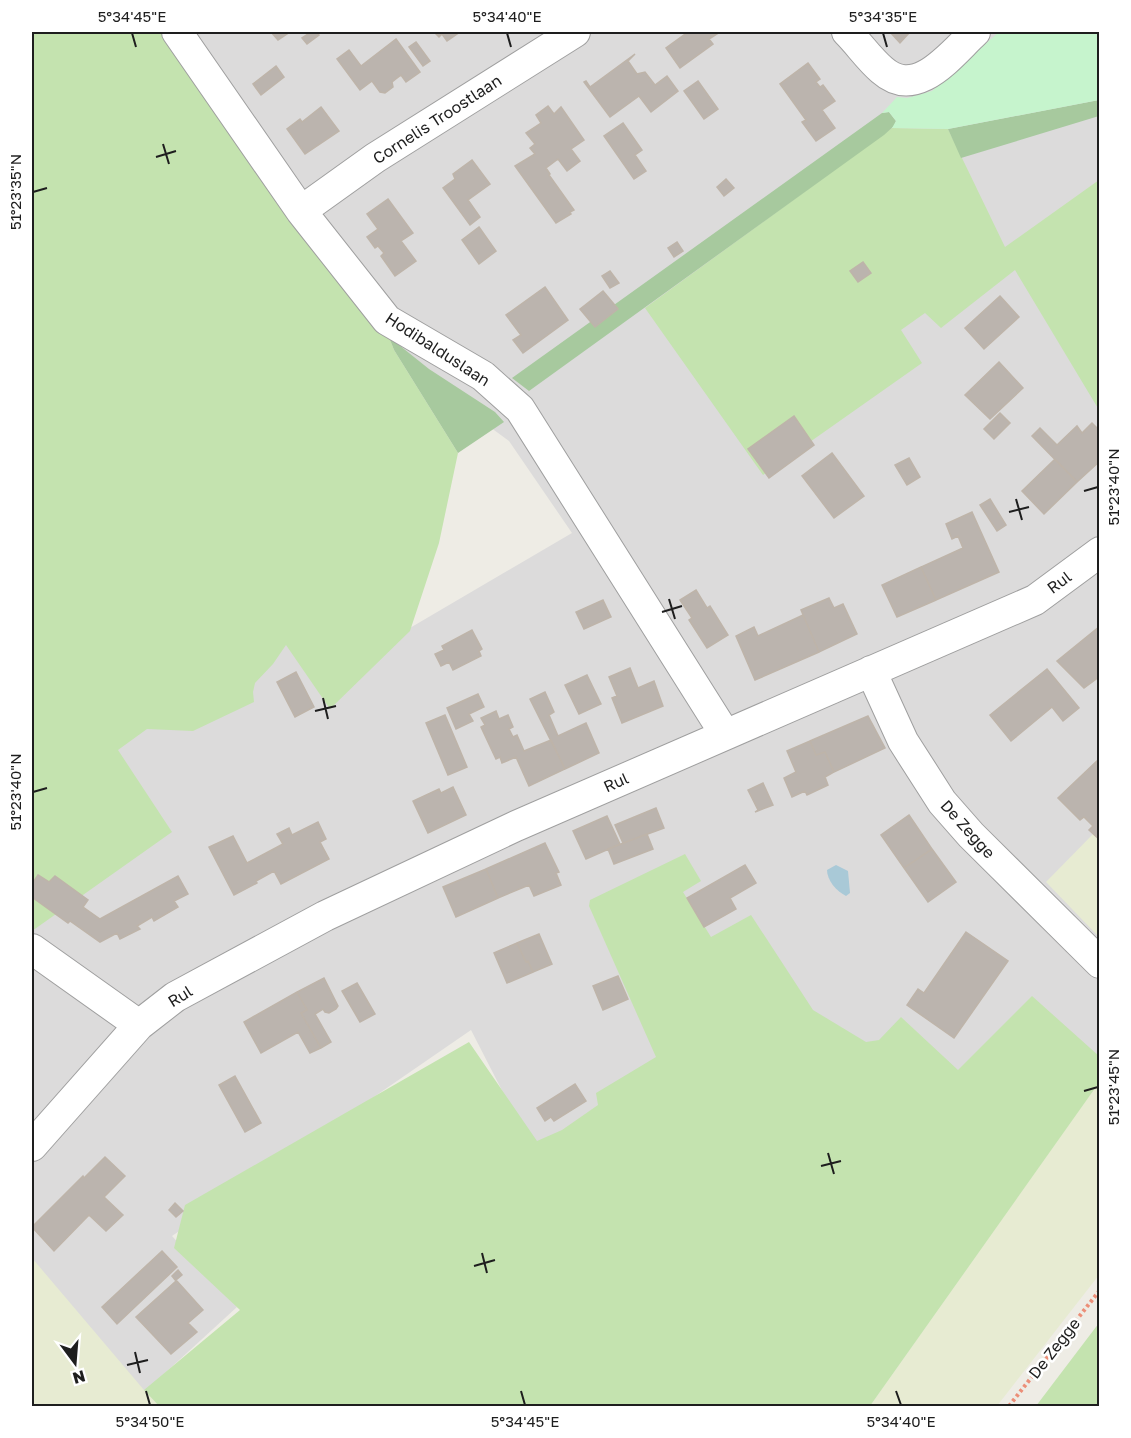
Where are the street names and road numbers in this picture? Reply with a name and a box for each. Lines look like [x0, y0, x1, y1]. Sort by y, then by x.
street label: Cornelis Troostlaan [369, 70, 505, 168]
street label: Hodibalduslaan [382, 308, 494, 390]
street label: Rul [1043, 566, 1075, 598]
street label: Rul [600, 768, 632, 796]
street label: De Zegge [936, 796, 1000, 862]
street label: Rul [164, 981, 196, 1011]
street label: De Zegge [1024, 1313, 1084, 1383]

